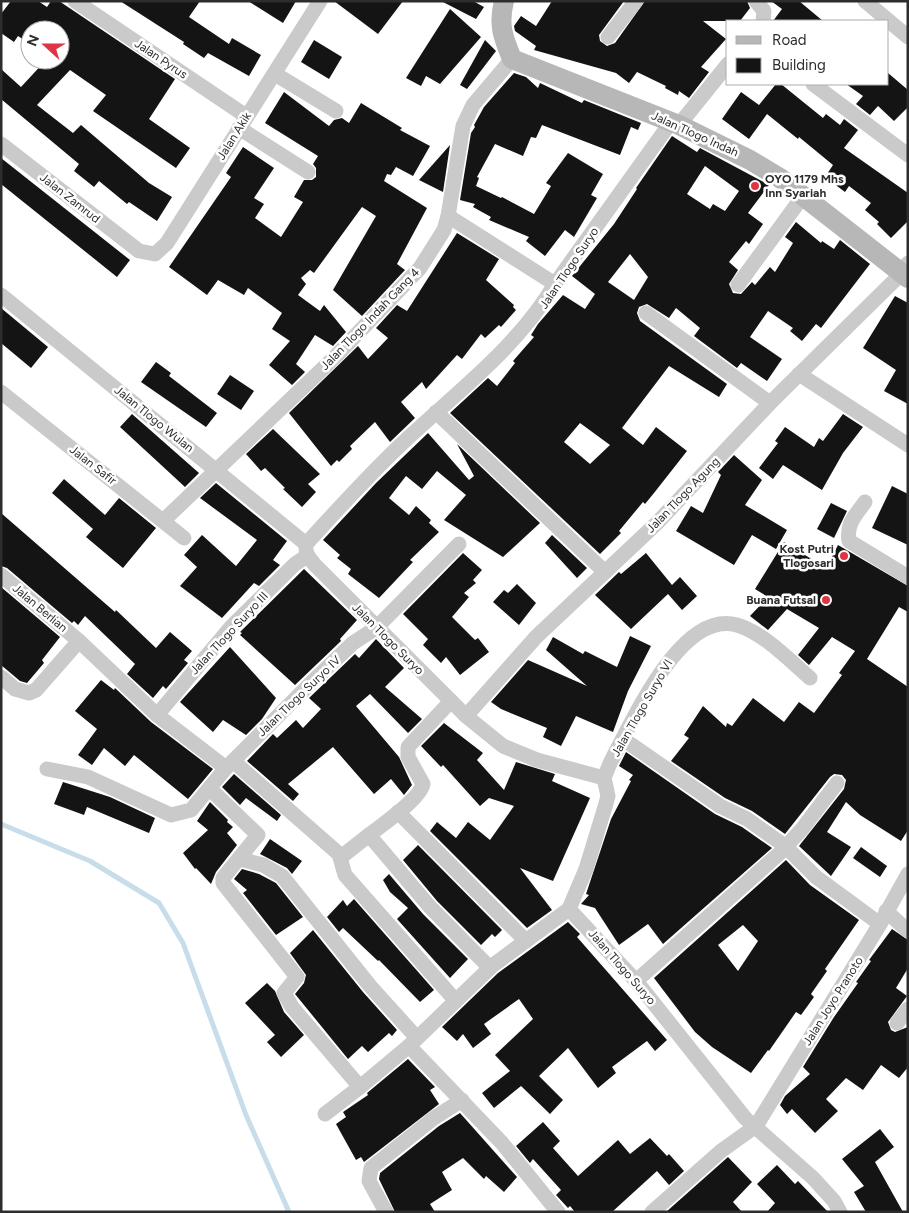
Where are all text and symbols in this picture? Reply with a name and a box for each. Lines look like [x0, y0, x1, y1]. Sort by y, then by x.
north arrow [20, 20, 70, 70]
legend [726, 20, 889, 85]
text: Road [772, 31, 807, 49]
text: N [23, 32, 43, 49]
street label: Jalan Pyrus [132, 36, 190, 82]
text: Building [772, 56, 826, 74]
street label: Jalan Tlogo Indah [649, 109, 741, 160]
street label: Jalan Akik [214, 110, 254, 162]
street label: Jalan Zamrud [37, 170, 103, 226]
place label: OYO 1179 Mhs Inn Syariah [765, 172, 844, 200]
marker: OYO 1179 Mhs Inn Syariah [749, 180, 761, 192]
street label: Jalan Tlogo Suryo [537, 225, 601, 311]
street label: Jalan Tlogo Indah Gang 4 [318, 265, 423, 373]
street label: Jalan Tlogo Wulan [112, 383, 197, 455]
street label: Jalan Safir [67, 442, 119, 488]
street label: Jalan Tlogo Agung [643, 454, 723, 536]
place label: Kost Putri Tlogosari [780, 542, 834, 570]
marker: Kost Putri Tlogosari [838, 550, 850, 562]
street label: Jalan Berlian [10, 581, 70, 635]
street label: Jalan Tlogo Suryo III [187, 589, 271, 677]
place label: Buana Futsal [746, 593, 816, 607]
marker: Buana Futsal [820, 594, 832, 606]
street label: Jalan Tlogo Suryo [349, 600, 427, 678]
street label: Jalan Tlogo Suryo IV [255, 652, 344, 739]
street label: Jalan Tlogo Suryo VI [609, 657, 675, 759]
street label: Jalan Tlogo Suryo [585, 926, 659, 1008]
street label: Jalan Joyo Pranoto [800, 954, 866, 1048]

